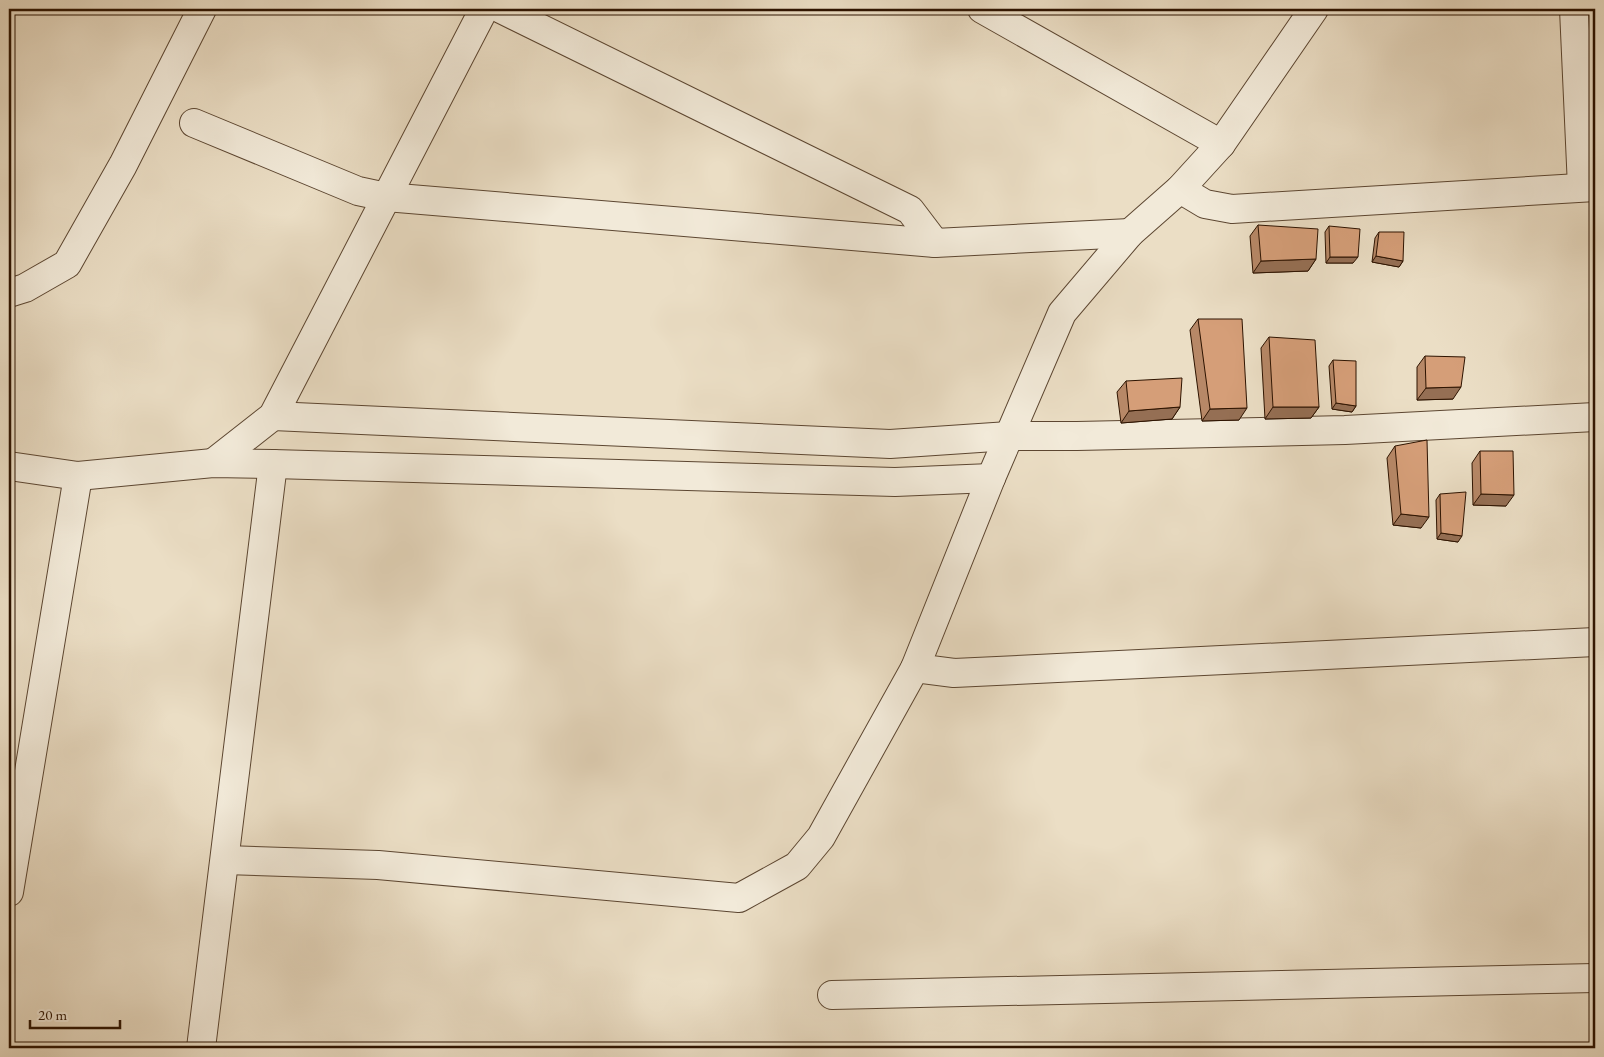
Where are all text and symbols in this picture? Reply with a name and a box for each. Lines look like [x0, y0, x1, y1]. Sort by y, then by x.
scale bar [30, 997, 120, 1029]
text: 20 m [38, 1005, 67, 1024]

